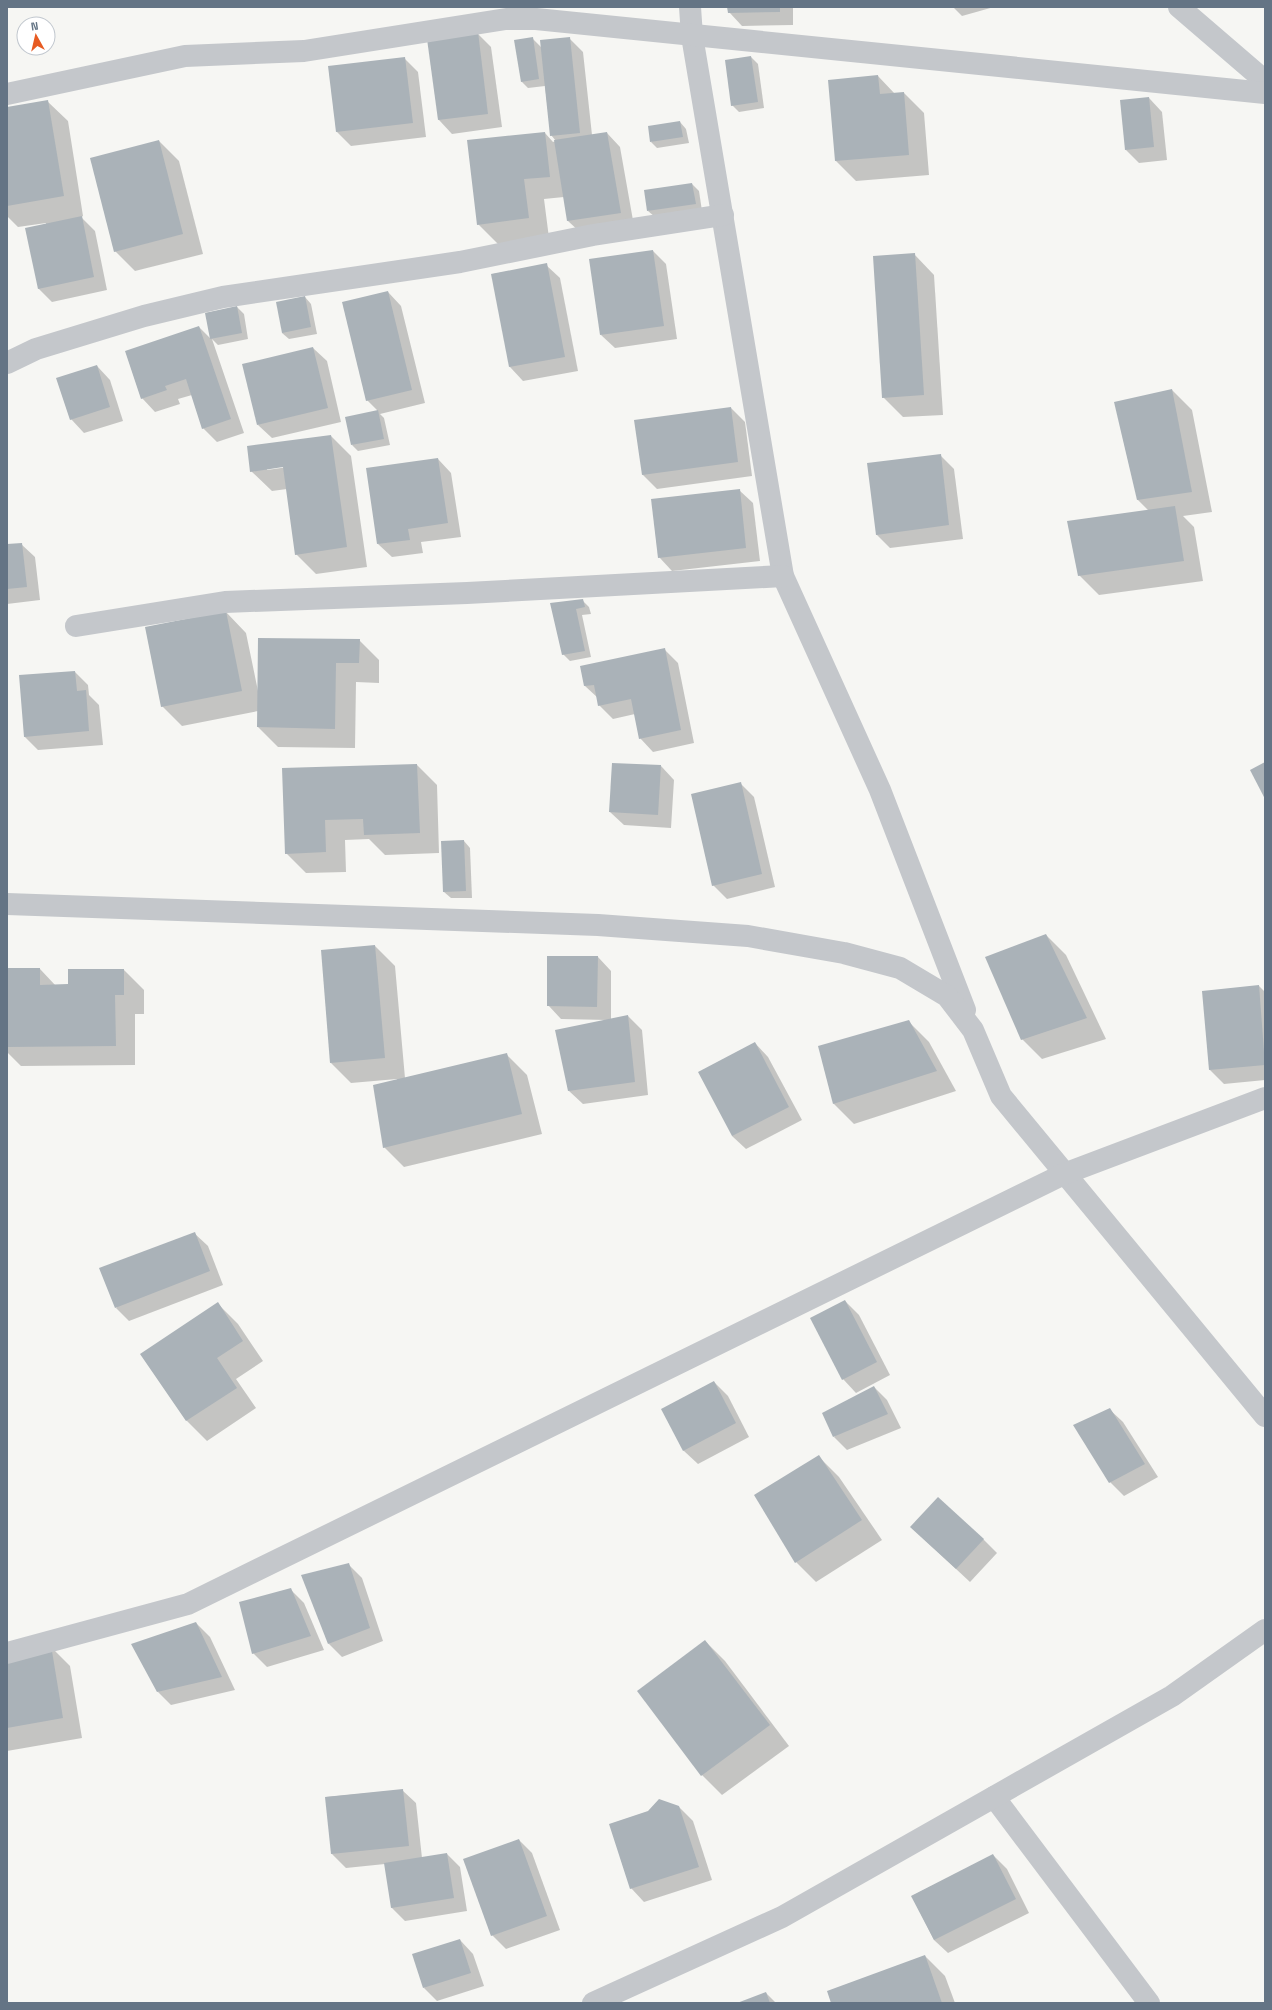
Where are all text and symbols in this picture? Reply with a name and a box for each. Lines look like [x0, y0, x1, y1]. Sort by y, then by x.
north arrow [16, 16, 56, 56]
text: N [30, 19, 39, 34]

